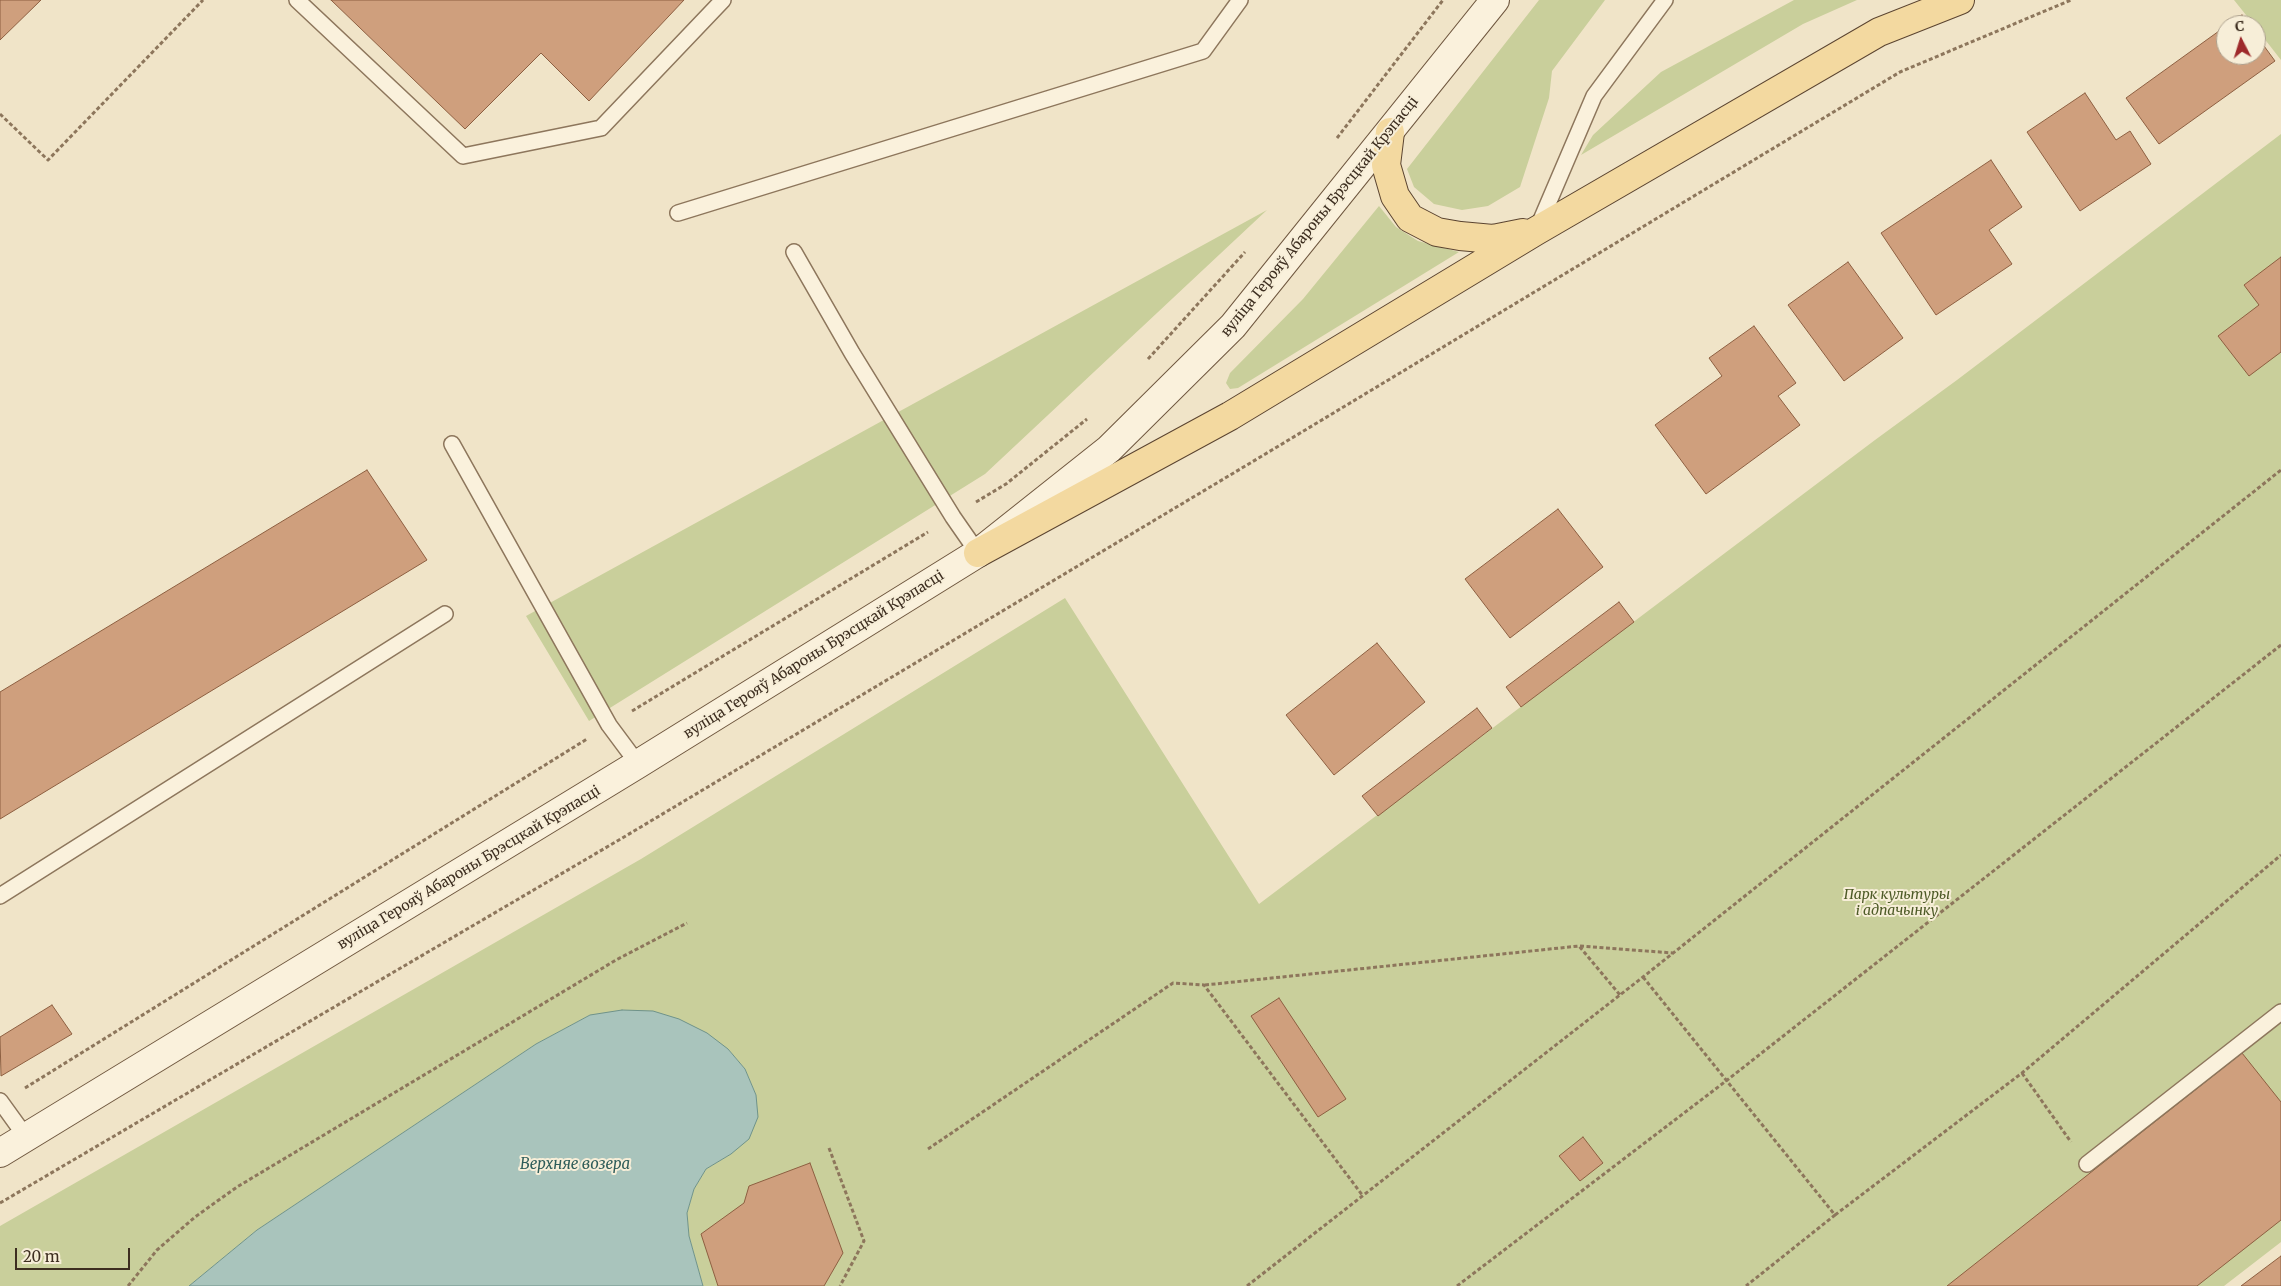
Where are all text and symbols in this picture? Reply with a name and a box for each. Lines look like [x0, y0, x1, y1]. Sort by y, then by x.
north arrow [2216, 15, 2266, 65]
text: С [2234, 17, 2245, 35]
street label: вуліца Герояў Абароны Брэсцкай Крэпасці [1218, 94, 1422, 340]
street label: вуліца Герояў Абароны Брэсцкай Крэпасці [681, 567, 947, 743]
street label: вуліца Герояў Абароны Брэсцкай Крэпасці [335, 783, 603, 953]
park label: Парк культуры і адпачынку [1844, 887, 1950, 920]
water label: Верхняе возера [520, 1156, 630, 1174]
scale bar [18, 1238, 132, 1270]
text: 20 m [23, 1247, 60, 1266]

